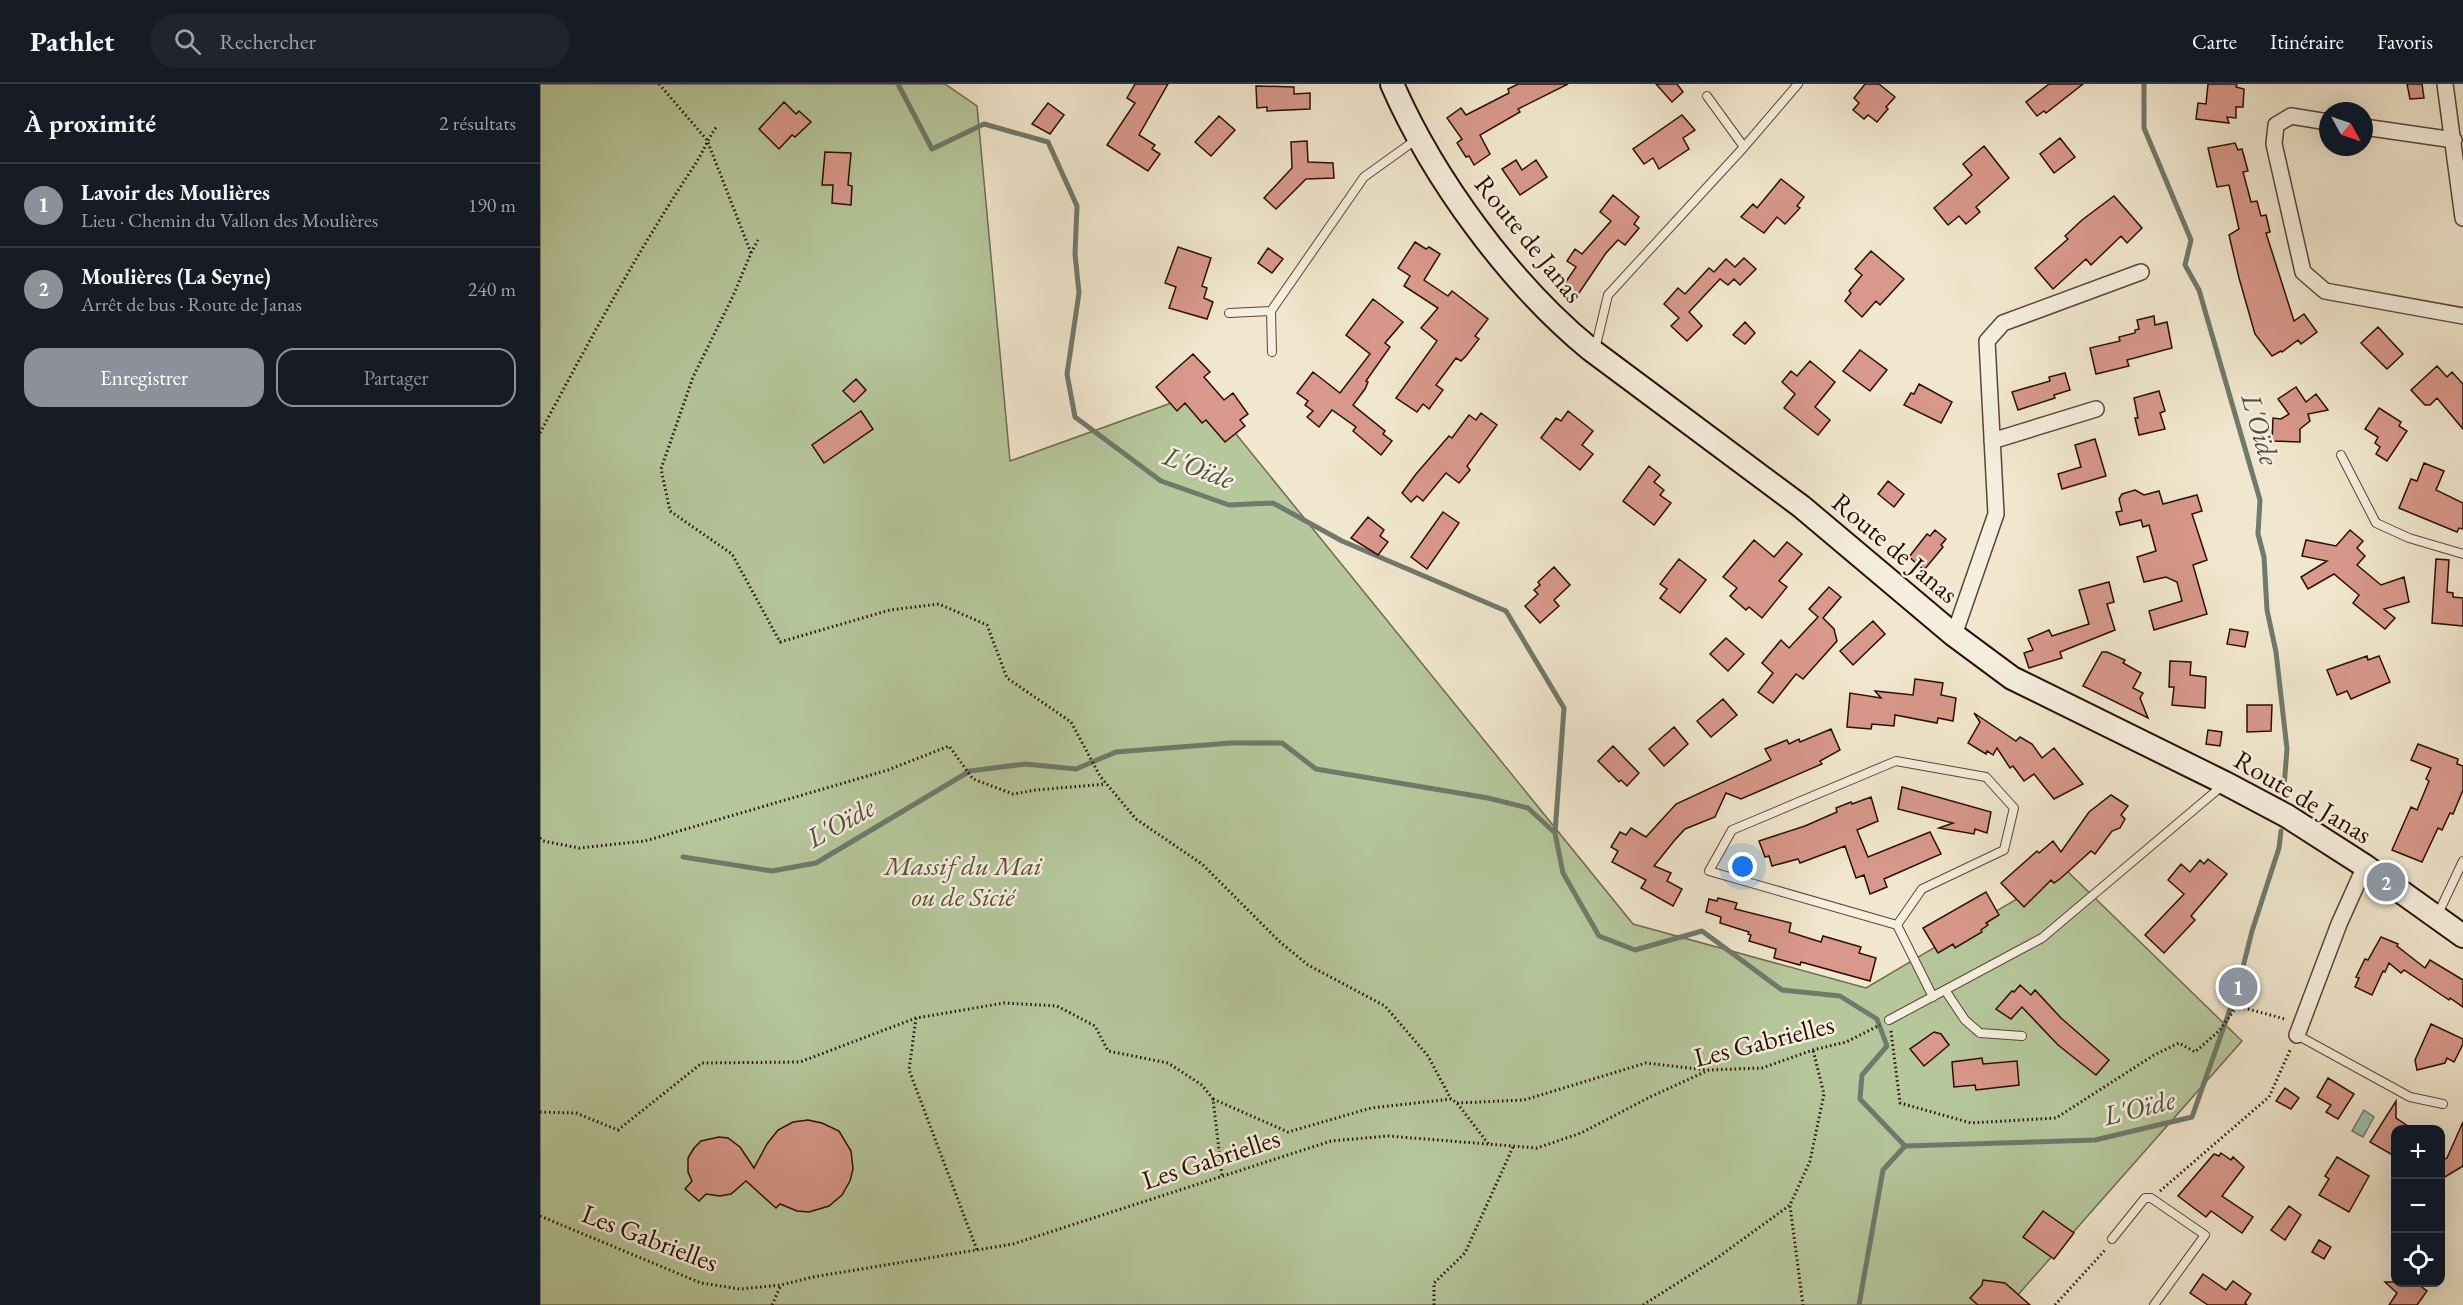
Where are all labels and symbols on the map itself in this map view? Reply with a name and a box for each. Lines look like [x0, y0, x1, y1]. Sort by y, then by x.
north arrow [2319, 102, 2373, 156]
street label: Route de Janas [1467, 168, 1592, 310]
water label: L'Oïde [2233, 388, 2288, 469]
water label: L'Oïde [1158, 437, 1240, 497]
street label: Route de Janas [1825, 485, 1966, 611]
street label: Route de Janas [2228, 742, 2379, 851]
water label: L'Oïde [798, 788, 881, 856]
park label: Massif du Mai ou de Sicié [882, 848, 1043, 914]
your location [1728, 852, 1757, 881]
pin: 2 [2366, 860, 2406, 904]
pin: 1 [2218, 964, 2258, 1010]
street label: Les Gabrielles [1690, 1006, 1838, 1075]
water label: L'Oïde [2098, 1081, 2179, 1134]
street label: Les Gabrielles [1137, 1120, 1284, 1197]
street label: Les Gabrielles [577, 1196, 723, 1280]

